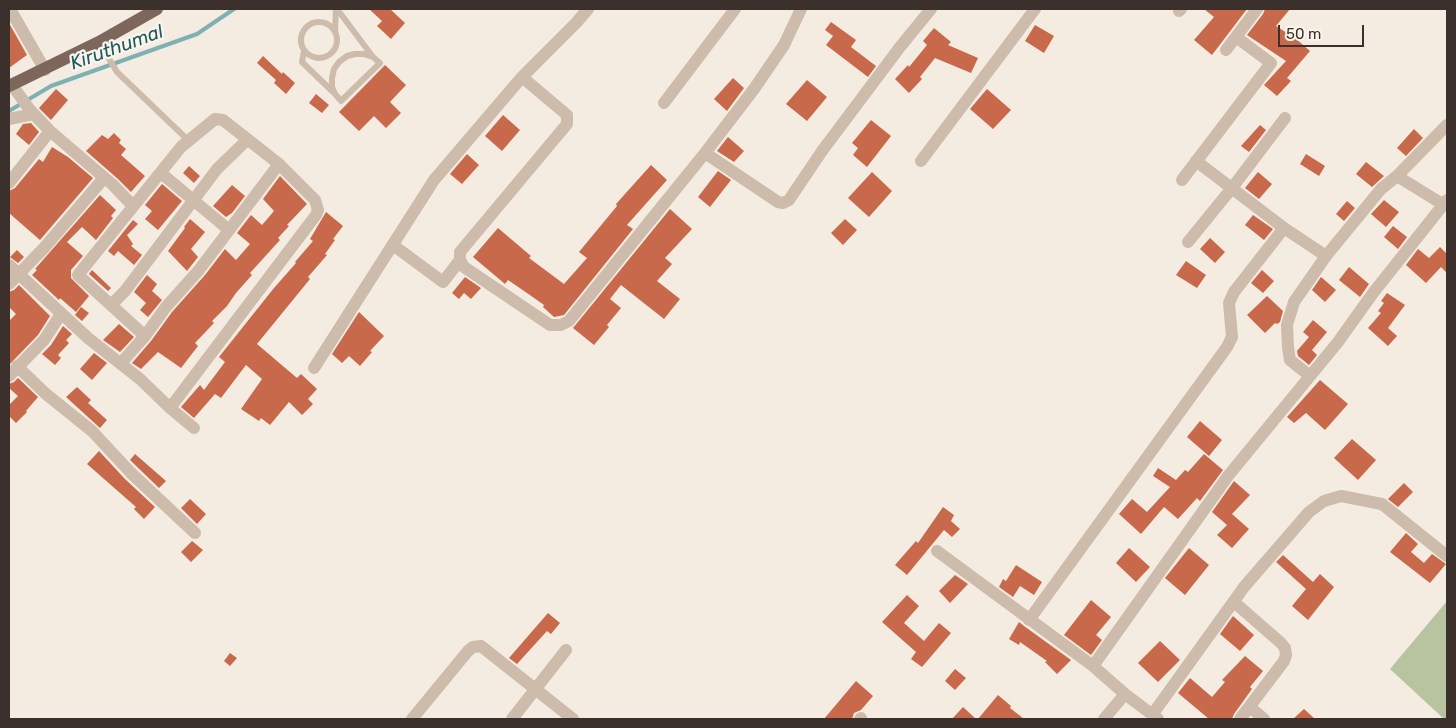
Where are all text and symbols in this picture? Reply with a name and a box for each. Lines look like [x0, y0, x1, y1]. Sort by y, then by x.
scale bar [1281, 15, 1367, 47]
water label: Kiruthumal [67, 21, 167, 75]
text: 50 m [1286, 25, 1321, 43]

